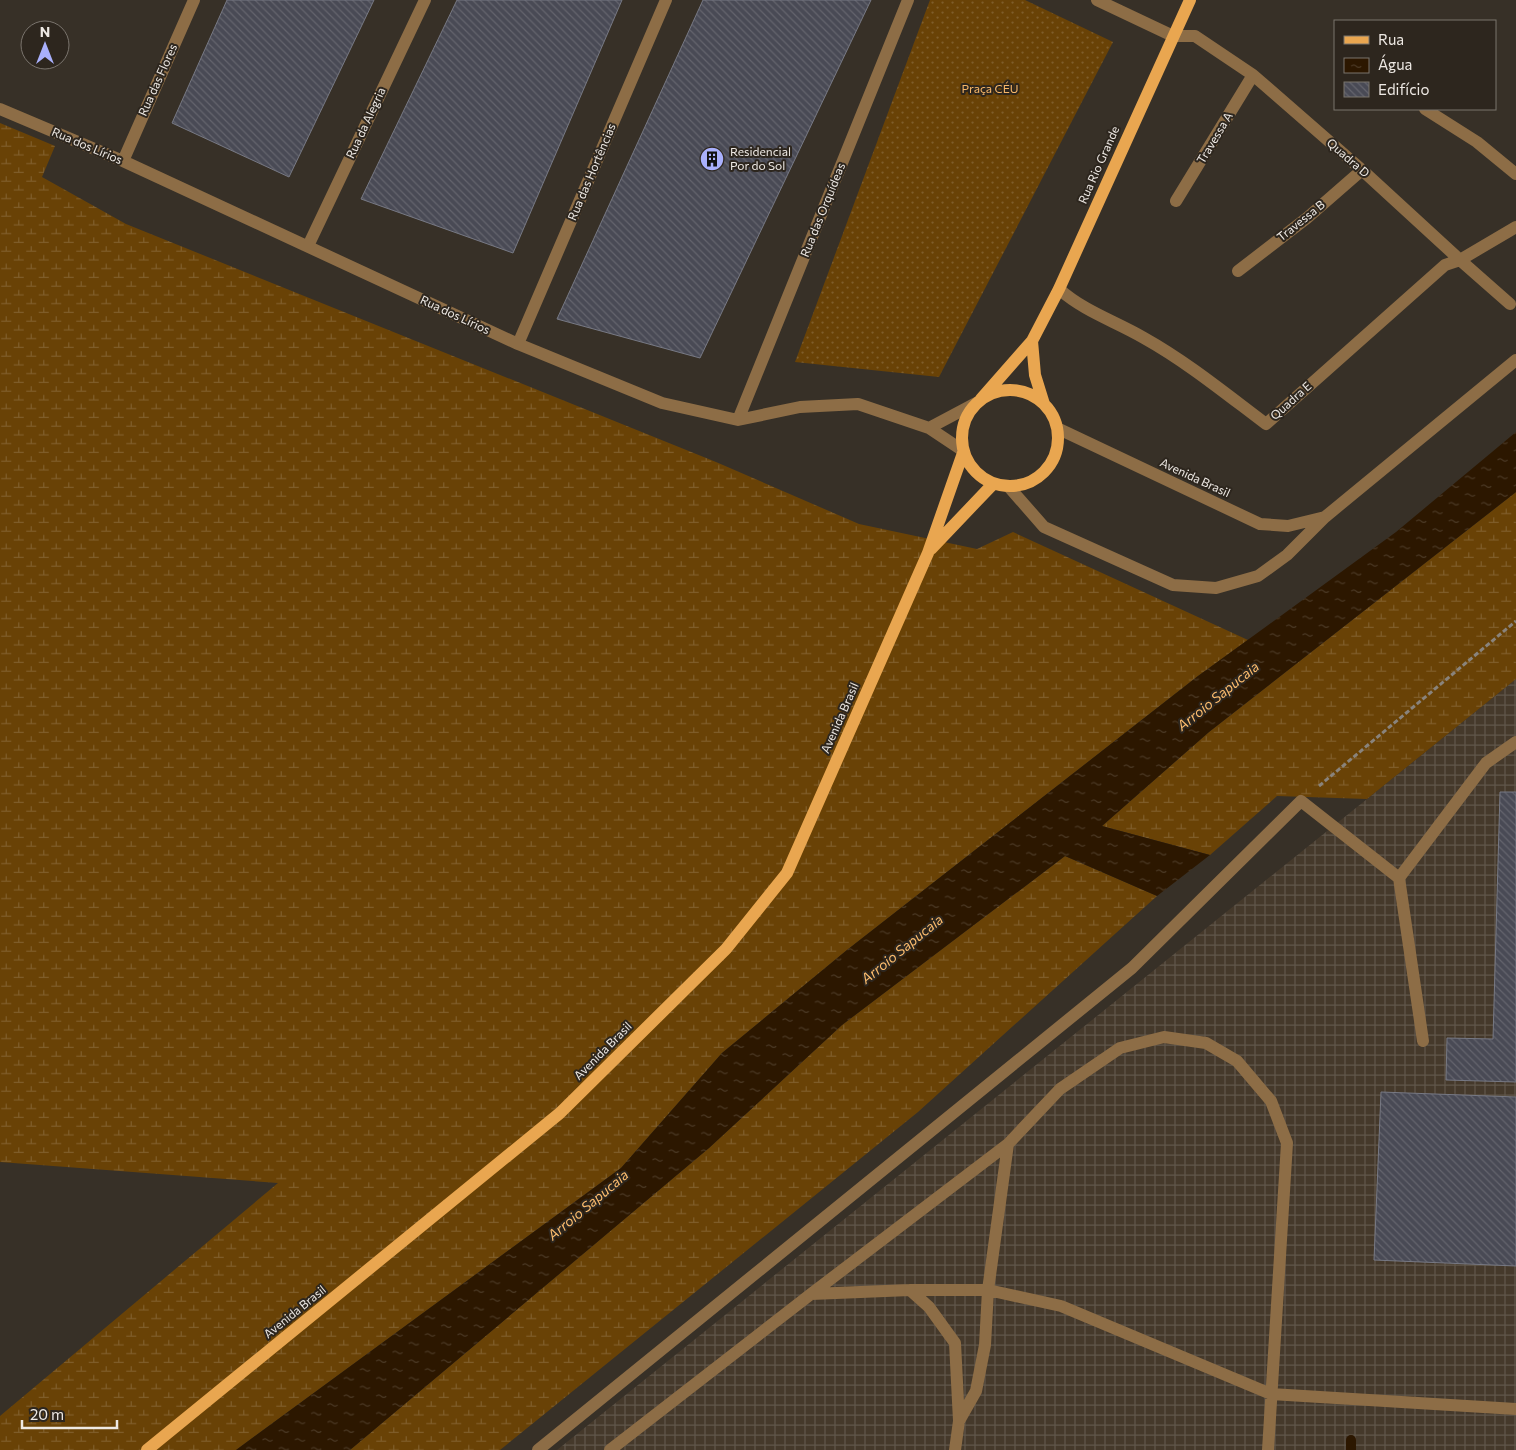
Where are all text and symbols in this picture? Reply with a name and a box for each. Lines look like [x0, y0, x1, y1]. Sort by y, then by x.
north arrow [20, 20, 70, 70]
legend [1334, 20, 1496, 110]
text: N [40, 23, 50, 40]
text: Rua [1378, 30, 1404, 48]
street label: Rua das Flores [135, 41, 179, 118]
text: Água [1378, 54, 1412, 73]
text: Edifício [1378, 80, 1429, 98]
park label: Praça CÉU [961, 81, 1019, 95]
street label: Rua da Alegria [342, 85, 388, 160]
street label: Travessa A [1193, 109, 1235, 166]
street label: Rua das Hortências [564, 121, 618, 222]
street label: Rua Rio Grande [1075, 123, 1122, 206]
street label: Rua dos Lírios [50, 124, 125, 166]
street label: Quadra D [1325, 135, 1373, 180]
place label: Residencial Por do Sol [730, 144, 791, 172]
building icon: Residencial Por do Sol [699, 146, 725, 172]
street label: Rua das Orquídeas [797, 160, 847, 259]
street label: Travessa B [1274, 197, 1327, 244]
street label: Rua dos Lírios [418, 292, 493, 336]
street label: Quadra E [1267, 378, 1314, 422]
street label: Avenida Brasil [1158, 455, 1233, 499]
water label: Arroio Sapucaia [1173, 657, 1262, 734]
street label: Avenida Brasil [817, 680, 861, 755]
water label: Arroio Sapucaia [857, 910, 946, 987]
street label: Avenida Brasil [571, 1019, 634, 1082]
water label: Arroio Sapucaia [543, 1166, 632, 1244]
street label: Avenida Brasil [260, 1282, 328, 1341]
scale bar [22, 1398, 118, 1430]
text: 20 m [30, 1405, 64, 1423]

